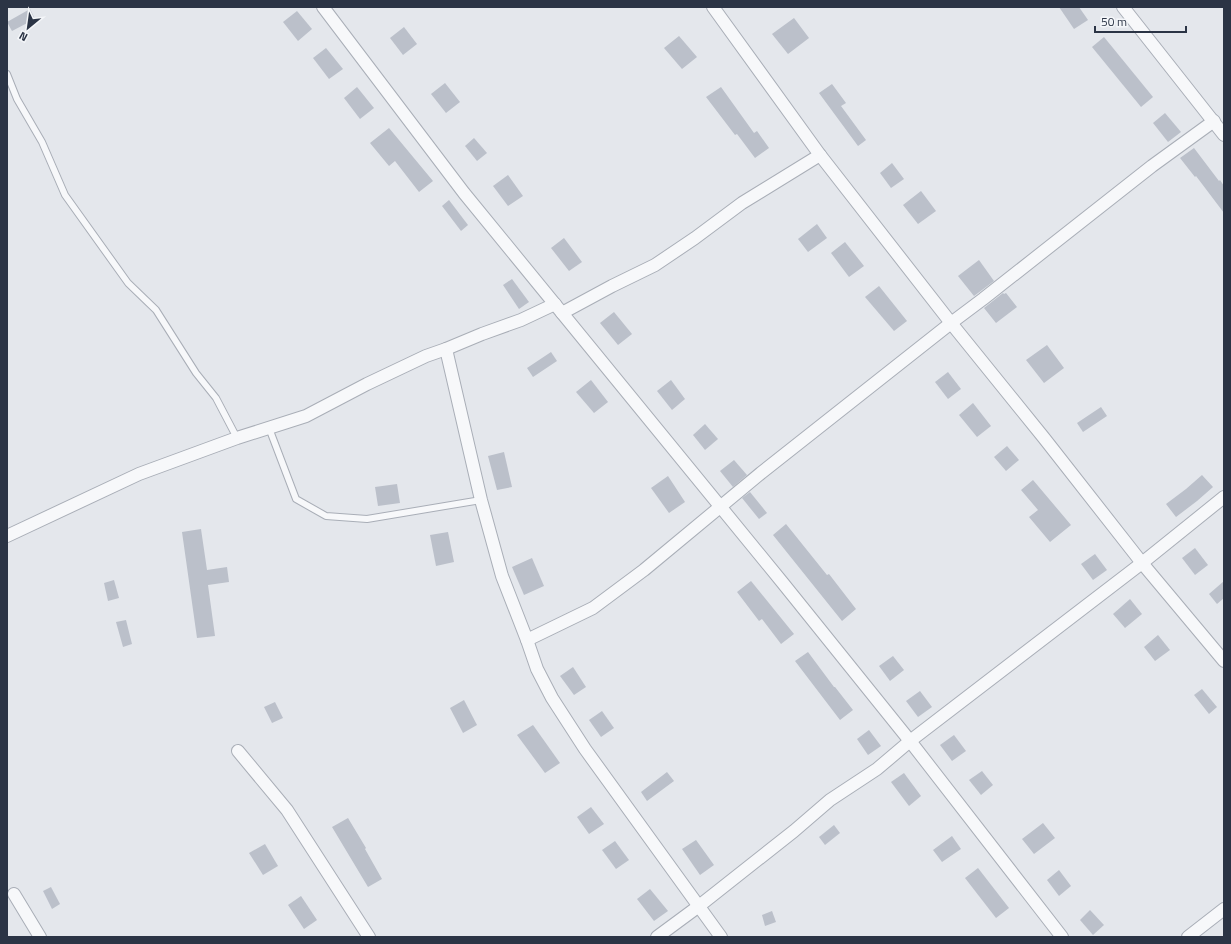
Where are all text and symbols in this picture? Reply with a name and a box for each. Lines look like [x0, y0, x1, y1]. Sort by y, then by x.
north arrow [8, 8, 48, 48]
scale bar [1095, 8, 1186, 34]
text: 50 m [1101, 12, 1127, 31]
text: N [16, 28, 30, 46]

